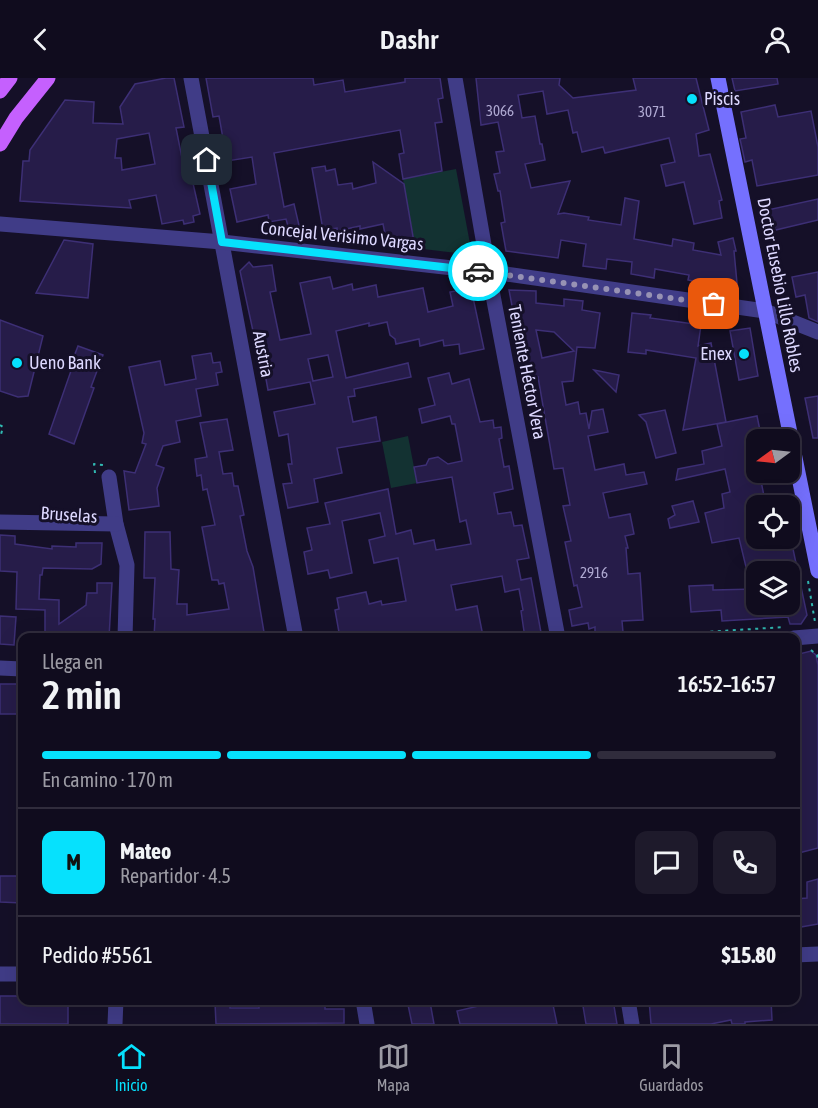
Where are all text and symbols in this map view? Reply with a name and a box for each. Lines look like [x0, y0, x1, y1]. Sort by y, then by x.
icon: back [24, 23, 57, 56]
icon: person [761, 23, 794, 56]
text: Dashr [380, 24, 438, 55]
place label: Piscis [704, 88, 740, 109]
marker: Piscis [685, 92, 699, 106]
house number: 3066 [486, 102, 514, 119]
house number: 3071 [638, 103, 666, 120]
pin [181, 134, 232, 185]
icon: home [190, 143, 223, 176]
street label: Doctor Eusebio Lillo Robles [753, 196, 808, 374]
street label: Concejal Verisimo Vargas [260, 217, 425, 255]
courier [448, 241, 508, 301]
icon: car [462, 255, 495, 288]
pin [688, 278, 739, 329]
icon: bag [697, 287, 730, 320]
street label: Teniente Héctor Vera [504, 303, 551, 441]
street label: Austria [249, 329, 278, 379]
place label: Enex [700, 343, 732, 364]
marker: Enex [737, 347, 751, 361]
place label: Ueno Bank [29, 352, 101, 373]
marker: Ueno Bank [10, 356, 24, 370]
north arrow [746, 429, 800, 483]
map controls [746, 429, 800, 615]
button: locate [746, 495, 800, 549]
street label: Bruselas [40, 502, 98, 527]
button: layers [746, 561, 800, 615]
house number: 2916 [580, 564, 608, 581]
text: Llega en [42, 650, 103, 673]
text: 16:52–16:57 [678, 671, 776, 697]
text: 2 min [42, 673, 122, 717]
text: En camino · 170 m [42, 768, 173, 791]
button: chat [635, 831, 698, 894]
button: phone [713, 831, 776, 894]
text: Mateo [120, 838, 171, 864]
text: M [66, 849, 81, 875]
text: Repartidor · 4.5 [120, 864, 231, 887]
text: Pedido #5561 [42, 942, 153, 968]
text: $15.80 [721, 942, 776, 968]
tab: Inicio [115, 1040, 148, 1094]
tab: Mapa [377, 1040, 410, 1094]
tab: Guardados [639, 1040, 703, 1094]

